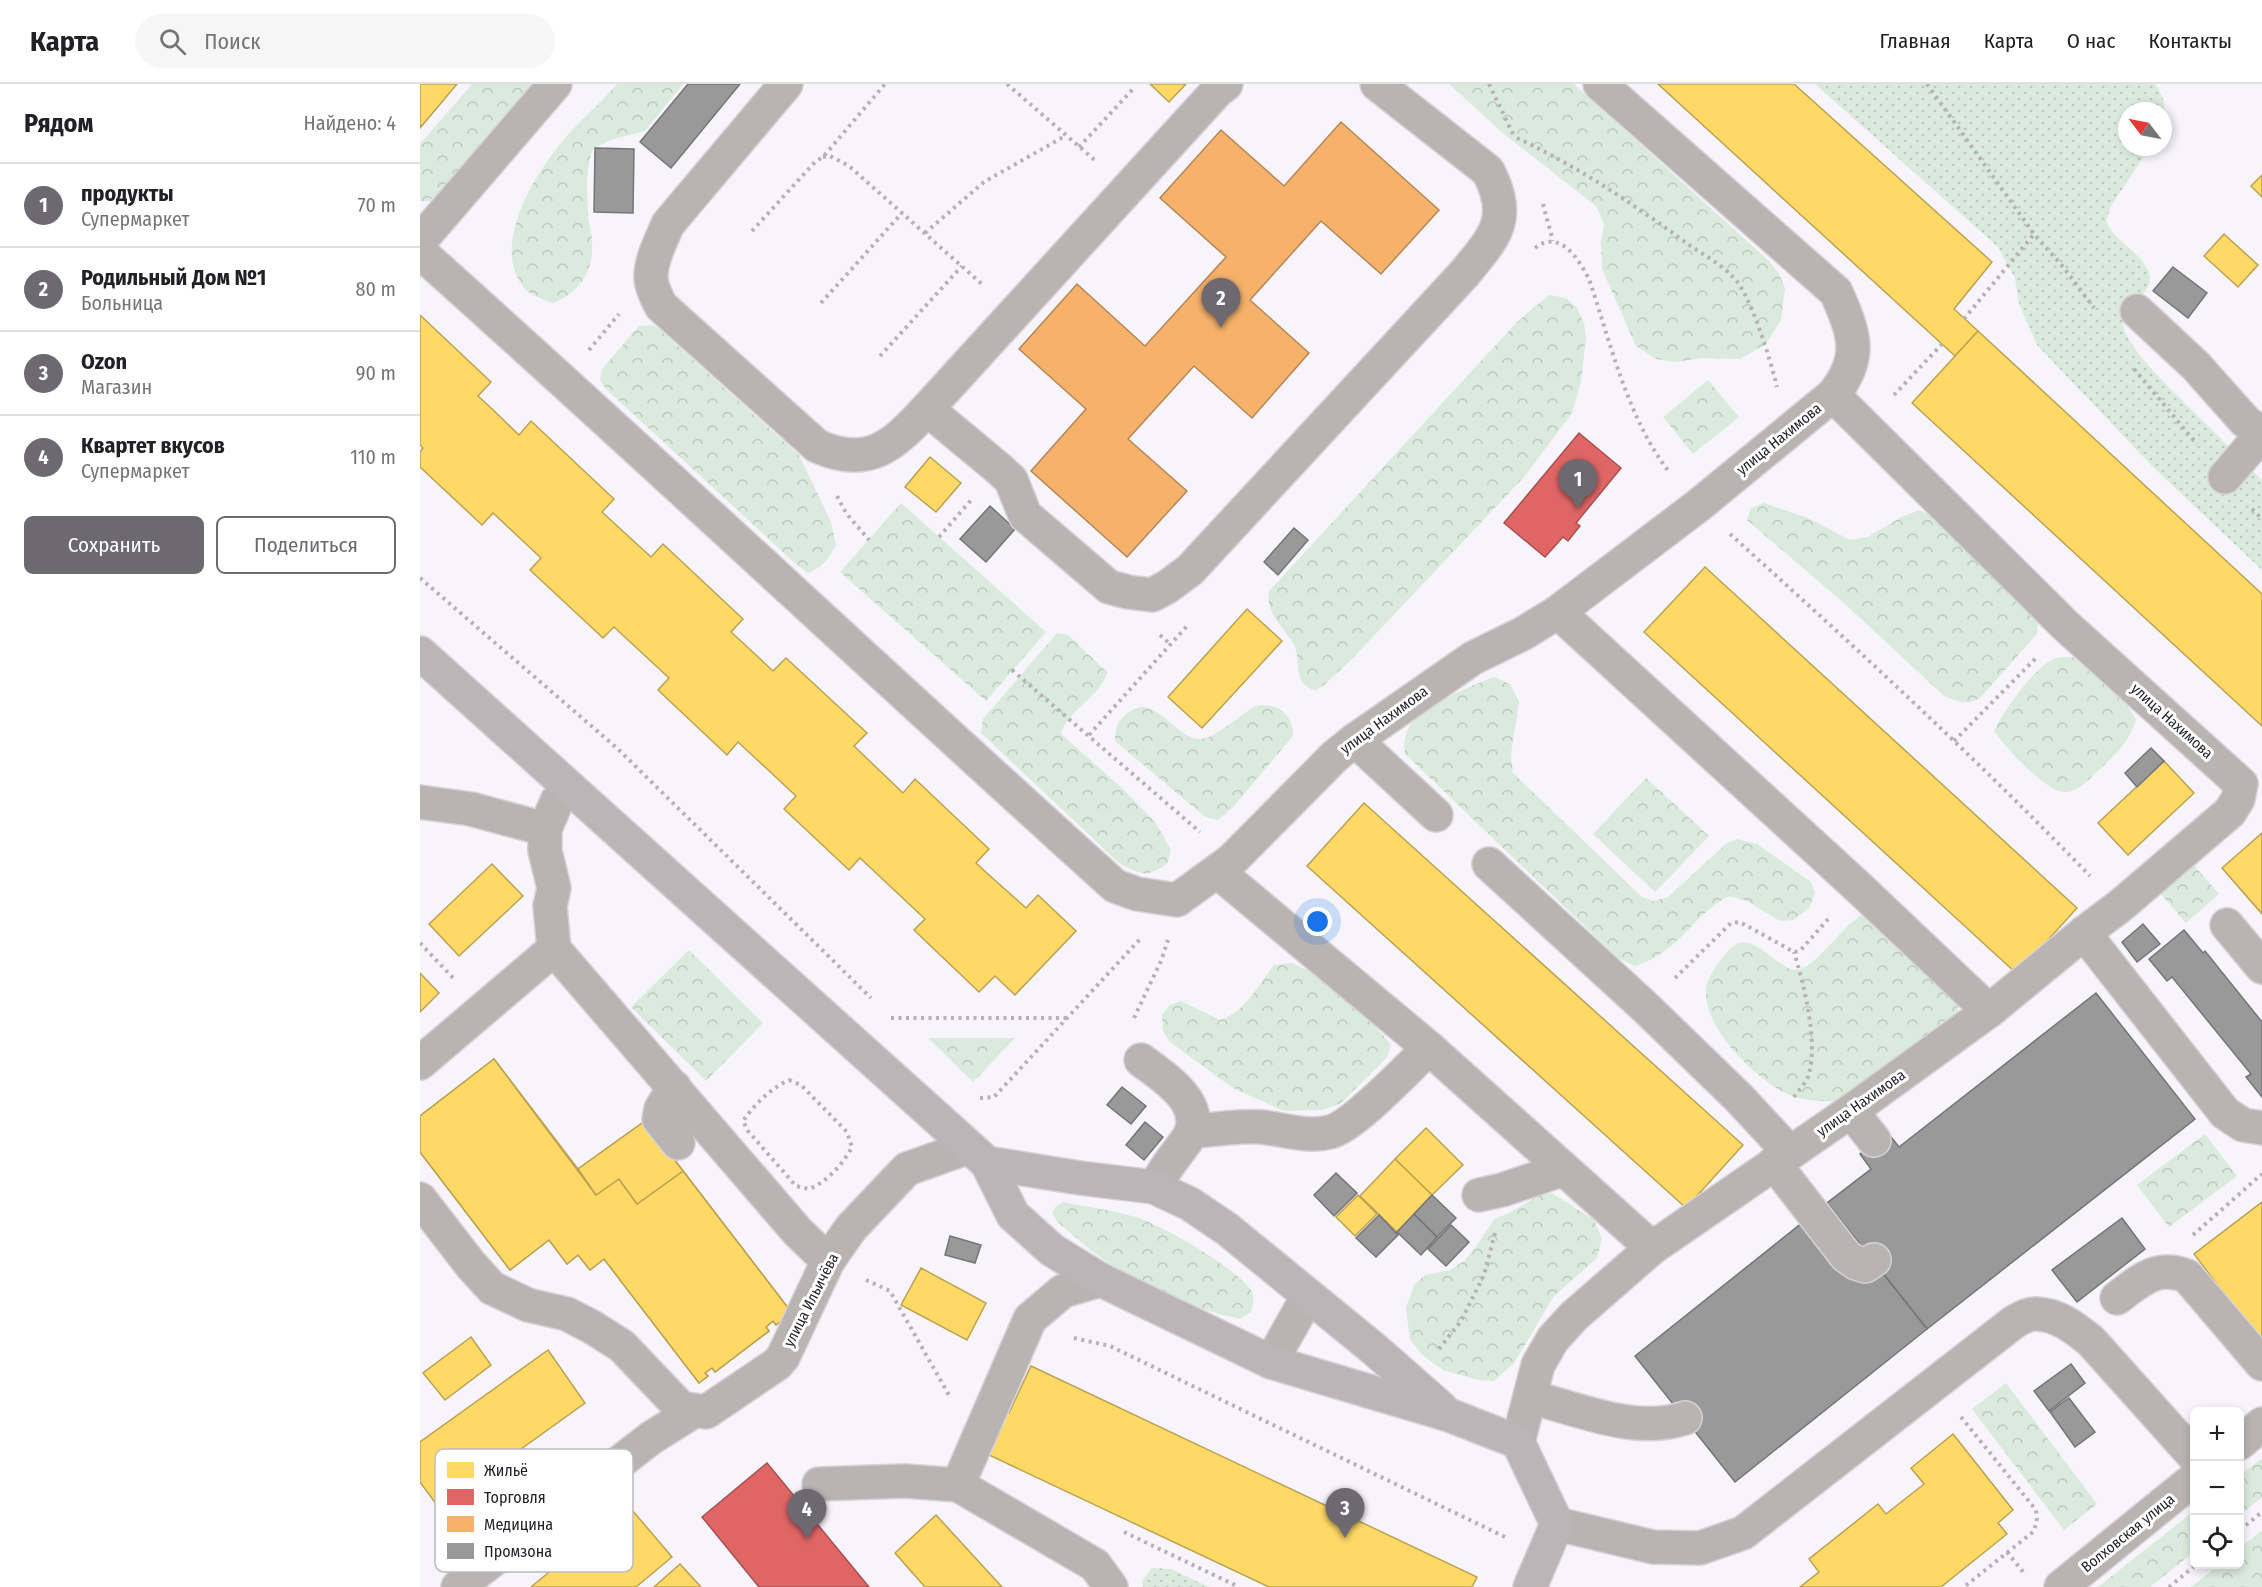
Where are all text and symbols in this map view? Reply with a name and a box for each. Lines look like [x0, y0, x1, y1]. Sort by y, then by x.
search box [135, 14, 555, 68]
text: Карта [30, 25, 99, 58]
icon: search [156, 25, 189, 58]
text: Поиск [204, 28, 261, 55]
text: Главная [1880, 28, 1951, 54]
text: Карта [1984, 28, 2034, 54]
text: О нас [2067, 28, 2115, 54]
text: Контакты [2148, 28, 2232, 54]
north arrow [2118, 102, 2172, 156]
text: Рядом [24, 108, 93, 139]
text: Найдено: 4 [304, 111, 396, 135]
text: продукты [81, 180, 174, 207]
text: 1 [39, 193, 48, 217]
text: 70 m [358, 193, 396, 217]
text: Супермаркет [81, 207, 190, 231]
text: Родильный Дом №1 [81, 264, 266, 291]
text: 2 [39, 277, 48, 301]
text: 80 m [356, 277, 396, 301]
pin: 2 [1202, 278, 1240, 328]
text: Больница [81, 291, 163, 315]
text: Ozon [81, 348, 127, 375]
text: 3 [39, 361, 48, 385]
text: 90 m [356, 361, 396, 385]
text: Магазин [81, 375, 152, 399]
street label: улица Нахимова [1733, 399, 1825, 479]
text: Квартет вкусов [81, 432, 225, 459]
text: 4 [38, 445, 49, 469]
text: 110 m [350, 445, 396, 469]
text: Супермаркет [81, 459, 190, 483]
pin: 1 [1558, 460, 1598, 509]
button: Сохранить [24, 516, 204, 574]
button: Поделиться [216, 516, 396, 574]
street label: улица Нахимова [2127, 680, 2217, 762]
street label: улица Нахимова [1337, 682, 1431, 758]
your location [1303, 907, 1332, 936]
street label: улица Нахимова [1813, 1066, 1909, 1140]
street label: улица Ильичёва [780, 1250, 842, 1350]
map controls [2190, 1407, 2244, 1569]
button: + [2190, 1407, 2244, 1461]
legend [435, 1449, 633, 1572]
text: Жильё [484, 1461, 528, 1480]
button: − [2190, 1461, 2244, 1515]
text: Торговля [484, 1488, 546, 1507]
pin: 3 [1326, 1488, 1364, 1538]
pin: 4 [788, 1490, 826, 1539]
street label: Волховская улица [2078, 1490, 2178, 1576]
text: Медицина [484, 1515, 553, 1534]
button: locate [2190, 1515, 2244, 1569]
text: Промзона [484, 1542, 552, 1561]

